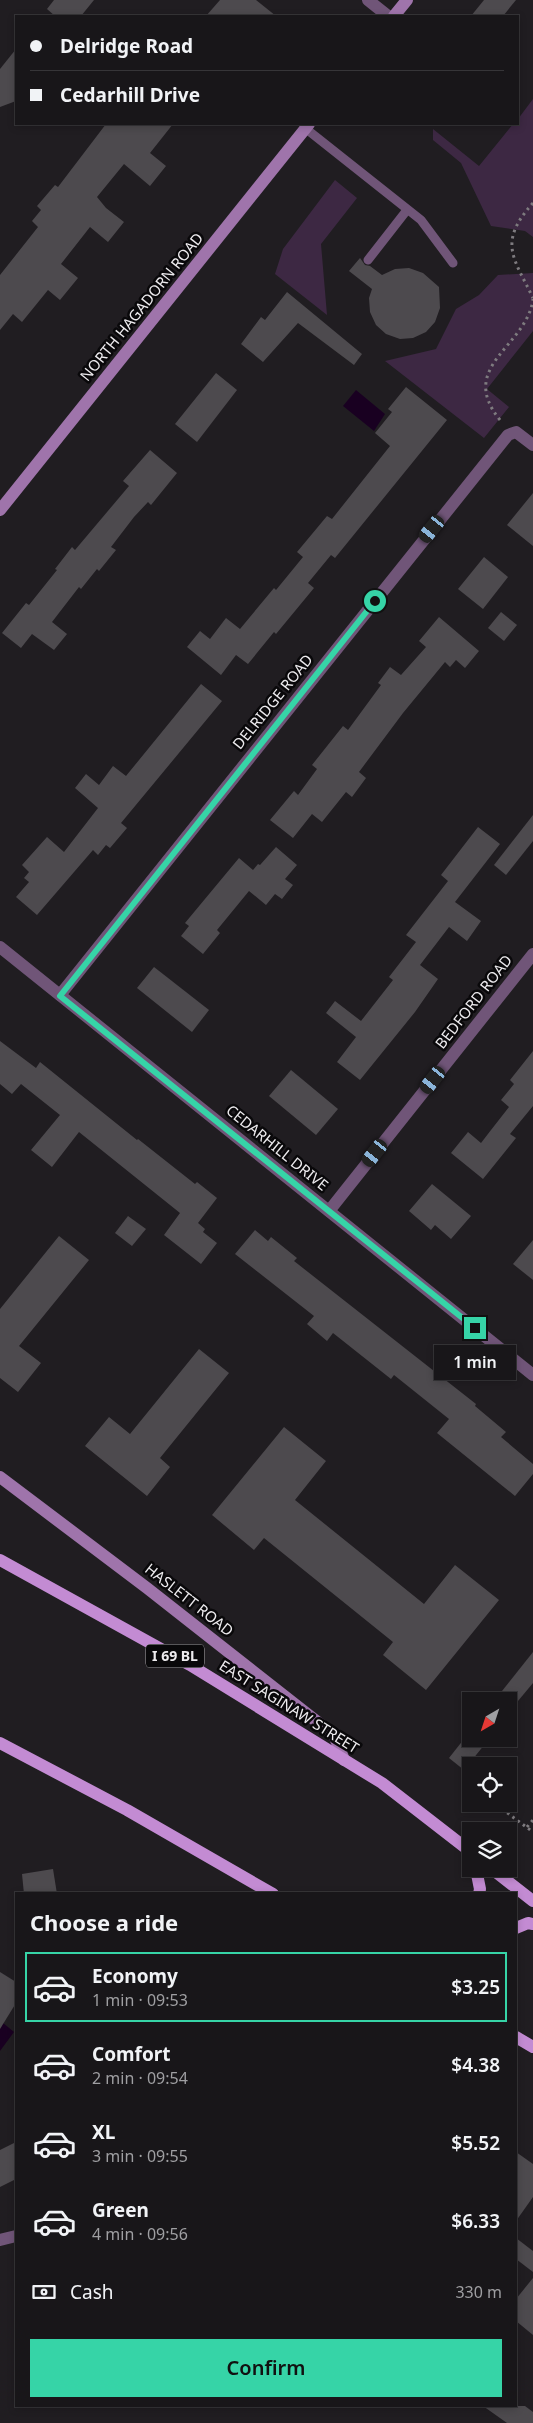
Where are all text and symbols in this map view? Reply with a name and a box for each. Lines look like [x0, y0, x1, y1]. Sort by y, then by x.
text: Delridge Road [60, 33, 193, 59]
text: Cedarhill Drive [60, 82, 200, 108]
street label: NORTH HAGADORN ROAD [75, 228, 207, 385]
car [416, 513, 447, 545]
route start [364, 590, 386, 612]
street label: DELRIDGE ROAD [228, 650, 317, 753]
street label: BEDFORD ROAD [430, 950, 516, 1052]
car [417, 1064, 448, 1096]
street label: CEDARHILL DRIVE [222, 1100, 333, 1195]
car [359, 1137, 390, 1169]
route end [464, 1317, 486, 1339]
callout: 1 min [434, 1346, 516, 1380]
text: 1 min [453, 1351, 497, 1373]
street label: HASLETT ROAD [141, 1558, 238, 1640]
road number: I 69 BL [146, 1644, 204, 1668]
street label: EAST SAGINAW STREET [216, 1655, 364, 1758]
north arrow [462, 1692, 518, 1748]
map controls [462, 1692, 517, 1877]
button: locate [462, 1757, 517, 1812]
button: layers [462, 1822, 517, 1877]
text: Choose a ride [30, 1907, 178, 1937]
text: Economy [92, 1963, 178, 1989]
icon: car [32, 1965, 77, 2010]
text: $3.25 [451, 1974, 500, 2000]
text: 1 min · 09:53 [92, 1989, 188, 2011]
text: Comfort [92, 2041, 171, 2067]
icon: car [32, 2043, 77, 2088]
text: $4.38 [451, 2052, 500, 2078]
text: 2 min · 09:54 [92, 2067, 188, 2089]
text: XL [92, 2119, 115, 2145]
icon: car [32, 2121, 77, 2166]
text: $5.52 [451, 2130, 500, 2156]
text: 3 min · 09:55 [92, 2145, 188, 2167]
text: Green [92, 2197, 149, 2223]
icon: car [32, 2199, 77, 2244]
text: $6.33 [451, 2208, 500, 2234]
text: 4 min · 09:56 [92, 2223, 188, 2245]
icon: cash [30, 2278, 58, 2306]
text: Cash [70, 2279, 114, 2305]
text: 330 m [455, 2281, 502, 2303]
button: Confirm [30, 2339, 502, 2397]

